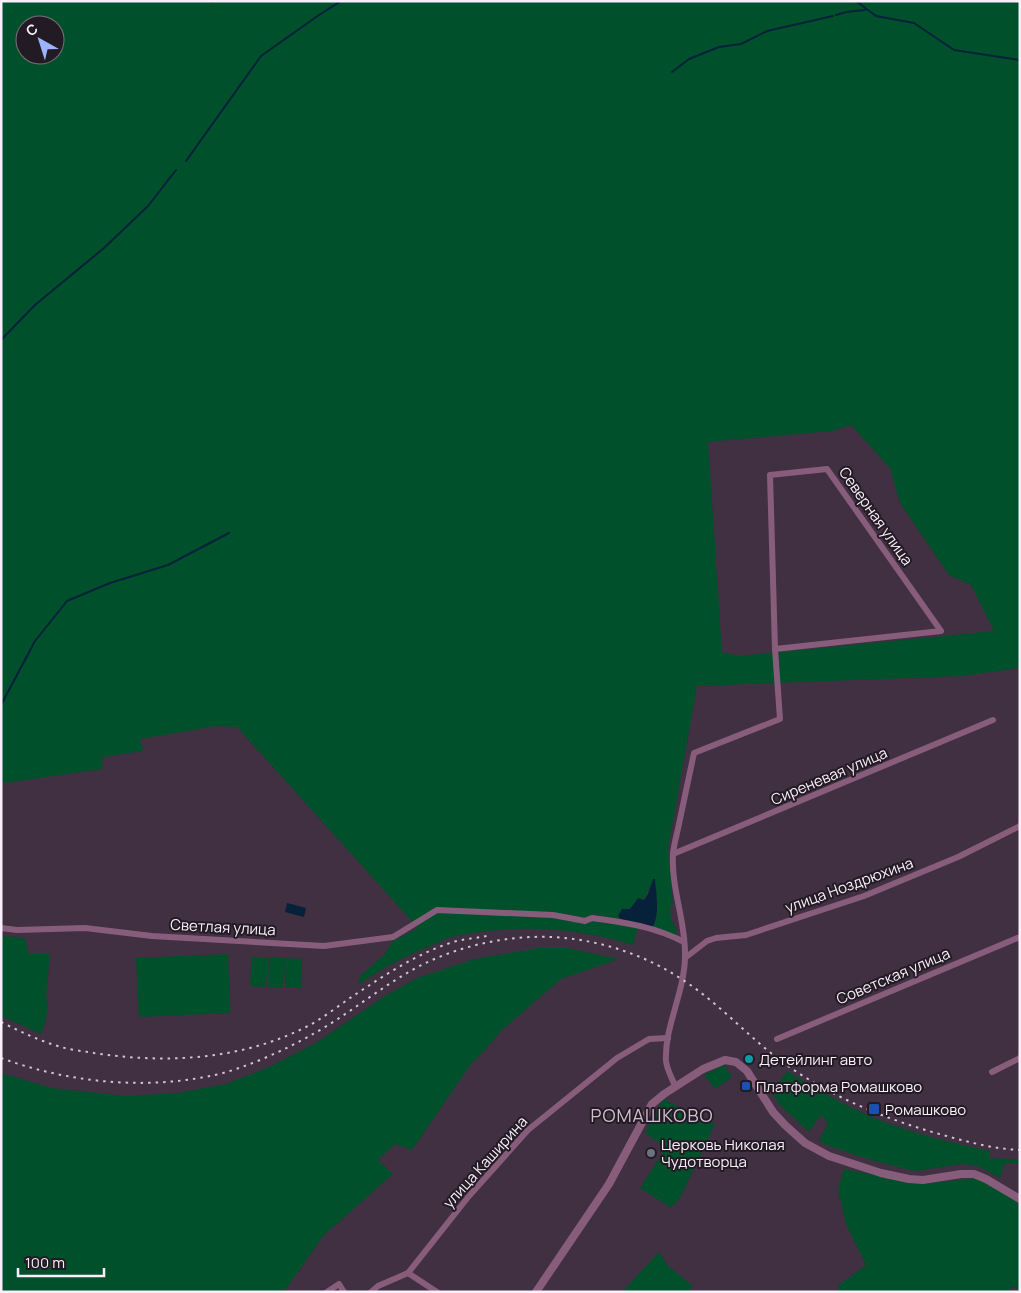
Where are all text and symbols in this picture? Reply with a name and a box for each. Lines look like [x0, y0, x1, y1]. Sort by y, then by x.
north arrow [15, 15, 65, 65]
text: С [22, 19, 42, 40]
street label: Северная улица [834, 462, 918, 570]
street label: Сиреневая улица [768, 742, 890, 810]
street label: улица Ноздрюхина [782, 852, 916, 918]
street label: Светлая улица [170, 914, 276, 940]
street label: Советская улица [833, 943, 953, 1009]
place label: Детейлинг авто [759, 1049, 872, 1070]
marker: Детейлинг авто [743, 1053, 755, 1065]
place label: Платформа Ромашково [756, 1076, 922, 1097]
marker: Платформа Ромашково [740, 1080, 752, 1092]
place label: Ромашково [885, 1099, 966, 1120]
marker: Ромашково [867, 1102, 881, 1116]
district label: РОМАШКОВО [591, 1103, 713, 1127]
street label: улица Каширина [438, 1111, 532, 1213]
place label: Церковь Николая Чудотворца [661, 1134, 785, 1172]
marker: Церковь Николая Чудотворца [645, 1147, 657, 1159]
scale bar [18, 1246, 104, 1278]
text: 100 m [25, 1252, 65, 1273]

